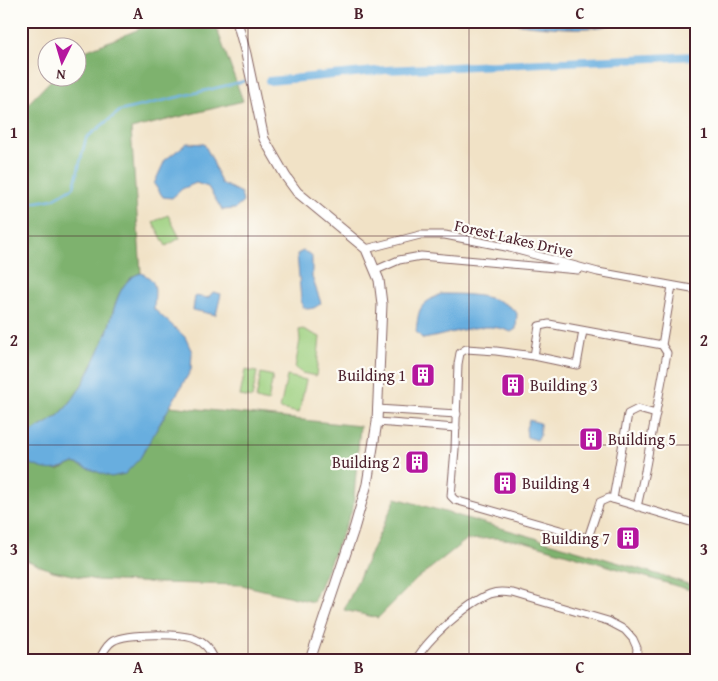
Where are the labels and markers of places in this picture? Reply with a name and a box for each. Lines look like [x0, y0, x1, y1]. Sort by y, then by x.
building icon: Building 1 [410, 362, 436, 388]
place label: Building 1 [338, 363, 406, 387]
building icon: Building 3 [500, 372, 526, 398]
place label: Building 3 [530, 373, 598, 397]
building icon: Building 5 [578, 426, 604, 452]
place label: Building 5 [608, 427, 676, 451]
building icon: Building 2 [404, 449, 430, 475]
place label: Building 2 [332, 450, 400, 474]
building icon: Building 4 [492, 470, 518, 496]
place label: Building 4 [522, 471, 590, 495]
building icon: Building 7 [615, 525, 641, 551]
place label: Building 7 [542, 526, 610, 550]

